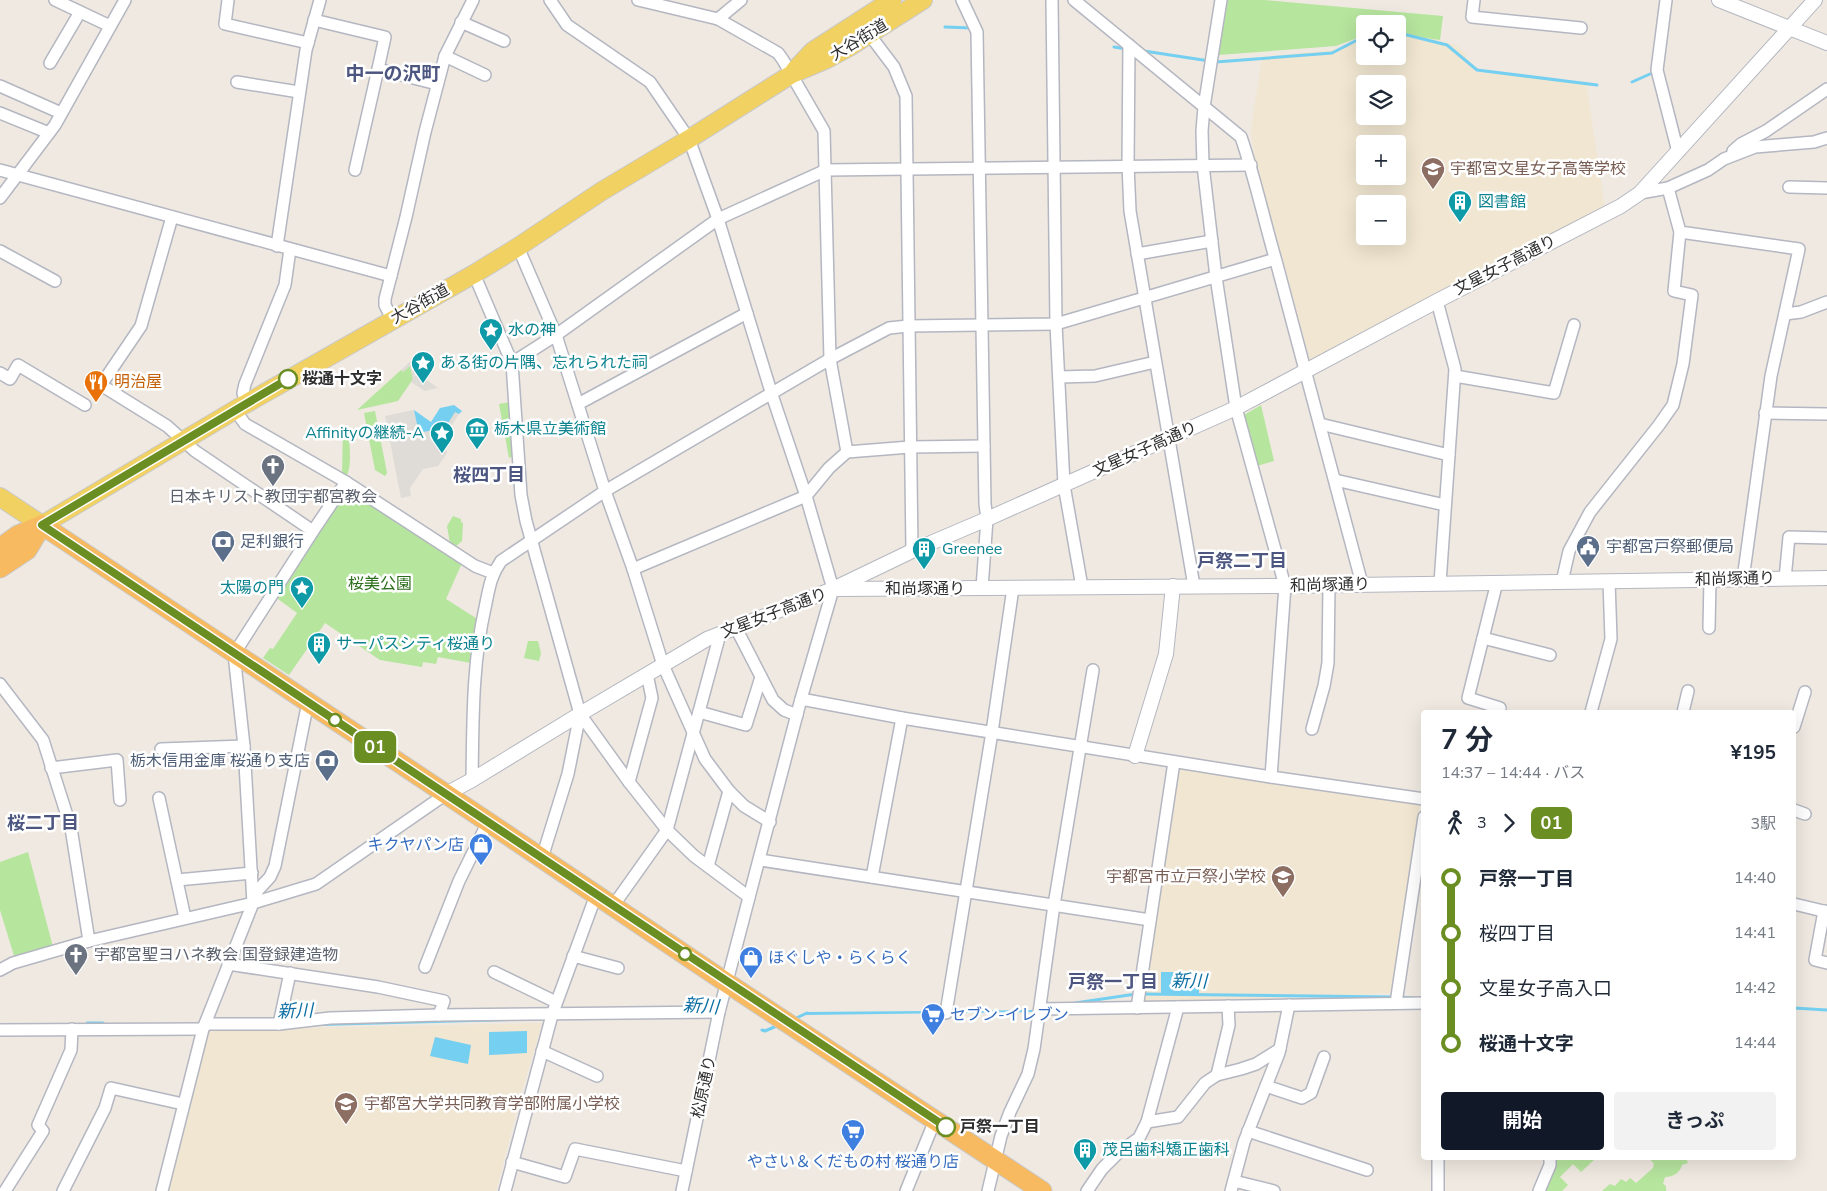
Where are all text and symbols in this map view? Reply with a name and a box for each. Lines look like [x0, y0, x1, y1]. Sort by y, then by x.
street label: 大谷街道 [826, 14, 892, 66]
map controls [1356, 15, 1406, 245]
button: locate [1356, 15, 1406, 65]
district label: 中一の沢町 [345, 61, 441, 87]
button: layers [1356, 75, 1406, 125]
button: + [1356, 135, 1406, 185]
school or university icon: 宇都宮文星女子高等学校 [1420, 156, 1446, 190]
place label: 宇都宮文星女子高等学校 [1450, 158, 1626, 180]
building icon: 図書館 [1447, 189, 1473, 223]
place label: 図書館 [1478, 191, 1526, 213]
button: − [1356, 195, 1406, 245]
street label: 文星女子高通り [1450, 230, 1560, 300]
street label: 大谷街道 [387, 279, 453, 329]
place icon: 水の神 [478, 317, 504, 351]
place label: 水の神 [508, 319, 556, 341]
place icon: ある街の片隅、忘れられた祠 [410, 350, 436, 384]
place label: ある街の片隅、忘れられた祠 [440, 352, 648, 374]
place label: 桜通十文字 [302, 368, 382, 390]
restaurant icon: 明治屋 [83, 369, 109, 403]
marker: 桜通十文字 [278, 369, 298, 389]
place label: 明治屋 [114, 371, 162, 393]
museum icon: 栃木県立美術館 [464, 416, 490, 450]
street label: 文星女子高通り [1089, 416, 1201, 482]
place label: 栃木県立美術館 [494, 418, 606, 440]
place icon: Affinityの継続-A [429, 420, 455, 454]
place label: Affinityの継続-A [305, 422, 424, 444]
church icon: 日本キリスト教団宇都宮教会 [260, 453, 286, 487]
district label: 桜四丁目 [453, 463, 525, 487]
place label: 日本キリスト教団宇都宮教会 [169, 486, 377, 508]
bank icon: 足利銀行 [210, 529, 236, 563]
place label: 足利銀行 [240, 531, 304, 553]
public building icon: 宇都宮戸祭郵便局 [1575, 534, 1601, 568]
building icon: Greenee [911, 536, 937, 570]
place label: 宇都宮戸祭郵便局 [1606, 536, 1734, 558]
place label: Greenee [942, 538, 1002, 560]
district label: 戸祭二丁目 [1197, 549, 1287, 573]
street label: 和尚塚通り [1695, 567, 1775, 591]
park label: 桜美公園 [348, 573, 412, 595]
street label: 和尚塚通り [1290, 573, 1370, 597]
place icon: 太陽の門 [289, 575, 315, 609]
place label: 太陽の門 [220, 577, 284, 599]
street label: 和尚塚通り [885, 578, 965, 600]
street label: 文星女子高通り [718, 583, 830, 643]
building icon: サーパスシティ桜通り [306, 631, 332, 665]
place label: サーパスシティ桜通り [336, 633, 495, 655]
unlabelled marker [328, 713, 342, 727]
text: 7 分 [1441, 721, 1493, 759]
line badge: 01 [352, 731, 398, 763]
text: 01 [364, 735, 386, 759]
text: ¥195 [1730, 740, 1776, 766]
bank icon: 栃木信用金庫 桜通り支店 [314, 748, 340, 782]
place label: 栃木信用金庫 桜通り支店 [130, 750, 310, 772]
text: 14:37 – 14:44 · バス [1441, 762, 1585, 784]
icon: walk [1441, 809, 1469, 837]
icon: forward [1495, 809, 1523, 837]
district label: 桜二丁目 [7, 811, 79, 835]
text: 01 [1541, 811, 1562, 835]
text: 3 [1477, 812, 1487, 834]
text: 3駅 [1750, 813, 1776, 835]
shop icon: キクヤパン店 [468, 832, 494, 866]
place label: キクヤパン店 [368, 834, 464, 856]
school or university icon: 宇都宮市立戸祭小学校 [1270, 864, 1296, 898]
place label: 宇都宮市立戸祭小学校 [1106, 866, 1266, 888]
text: 戸祭一丁目 [1479, 866, 1574, 892]
text: 14:40 [1734, 867, 1776, 889]
text: 桜四丁目 [1479, 921, 1555, 947]
text: 14:41 [1734, 922, 1776, 944]
church icon: 宇都宮聖ヨハネ教会 国登録建造物 [63, 942, 89, 976]
place label: 宇都宮聖ヨハネ教会 国登録建造物 [94, 944, 338, 966]
shop icon: ほぐしや・らくらく [738, 945, 764, 979]
unlabelled marker [678, 947, 692, 961]
place label: ほぐしや・らくらく [768, 947, 912, 969]
water label: 新川 [1171, 969, 1209, 993]
district label: 戸祭一丁目 [1068, 970, 1158, 994]
text: 文星女子高入口 [1479, 976, 1612, 1002]
text: 14:42 [1734, 977, 1776, 999]
water label: 新川 [682, 993, 722, 1019]
water label: 新川 [277, 998, 315, 1024]
supermarket icon: セブン-イレブン [920, 1002, 946, 1036]
place label: セブン-イレブン [950, 1004, 1069, 1026]
text: 桜通十文字 [1479, 1031, 1574, 1057]
text: 14:44 [1734, 1032, 1776, 1054]
street label: 松原通り [687, 1053, 721, 1121]
school or university icon: 宇都宮大学共同教育学部附属小学校 [333, 1091, 359, 1125]
button: 開始 [1441, 1092, 1604, 1150]
button: きっぷ [1614, 1092, 1776, 1150]
place label: 宇都宮大学共同教育学部附属小学校 [364, 1093, 620, 1115]
place label: 戸祭一丁目 [960, 1116, 1040, 1138]
marker: 戸祭一丁目 [936, 1117, 956, 1137]
supermarket icon: やさい＆くだもの村 桜通り店 [840, 1118, 866, 1152]
building icon: 茂呂歯科矯正歯科 [1072, 1137, 1098, 1171]
place label: 茂呂歯科矯正歯科 [1102, 1139, 1230, 1161]
place label: やさい＆くだもの村 桜通り店 [747, 1151, 959, 1173]

